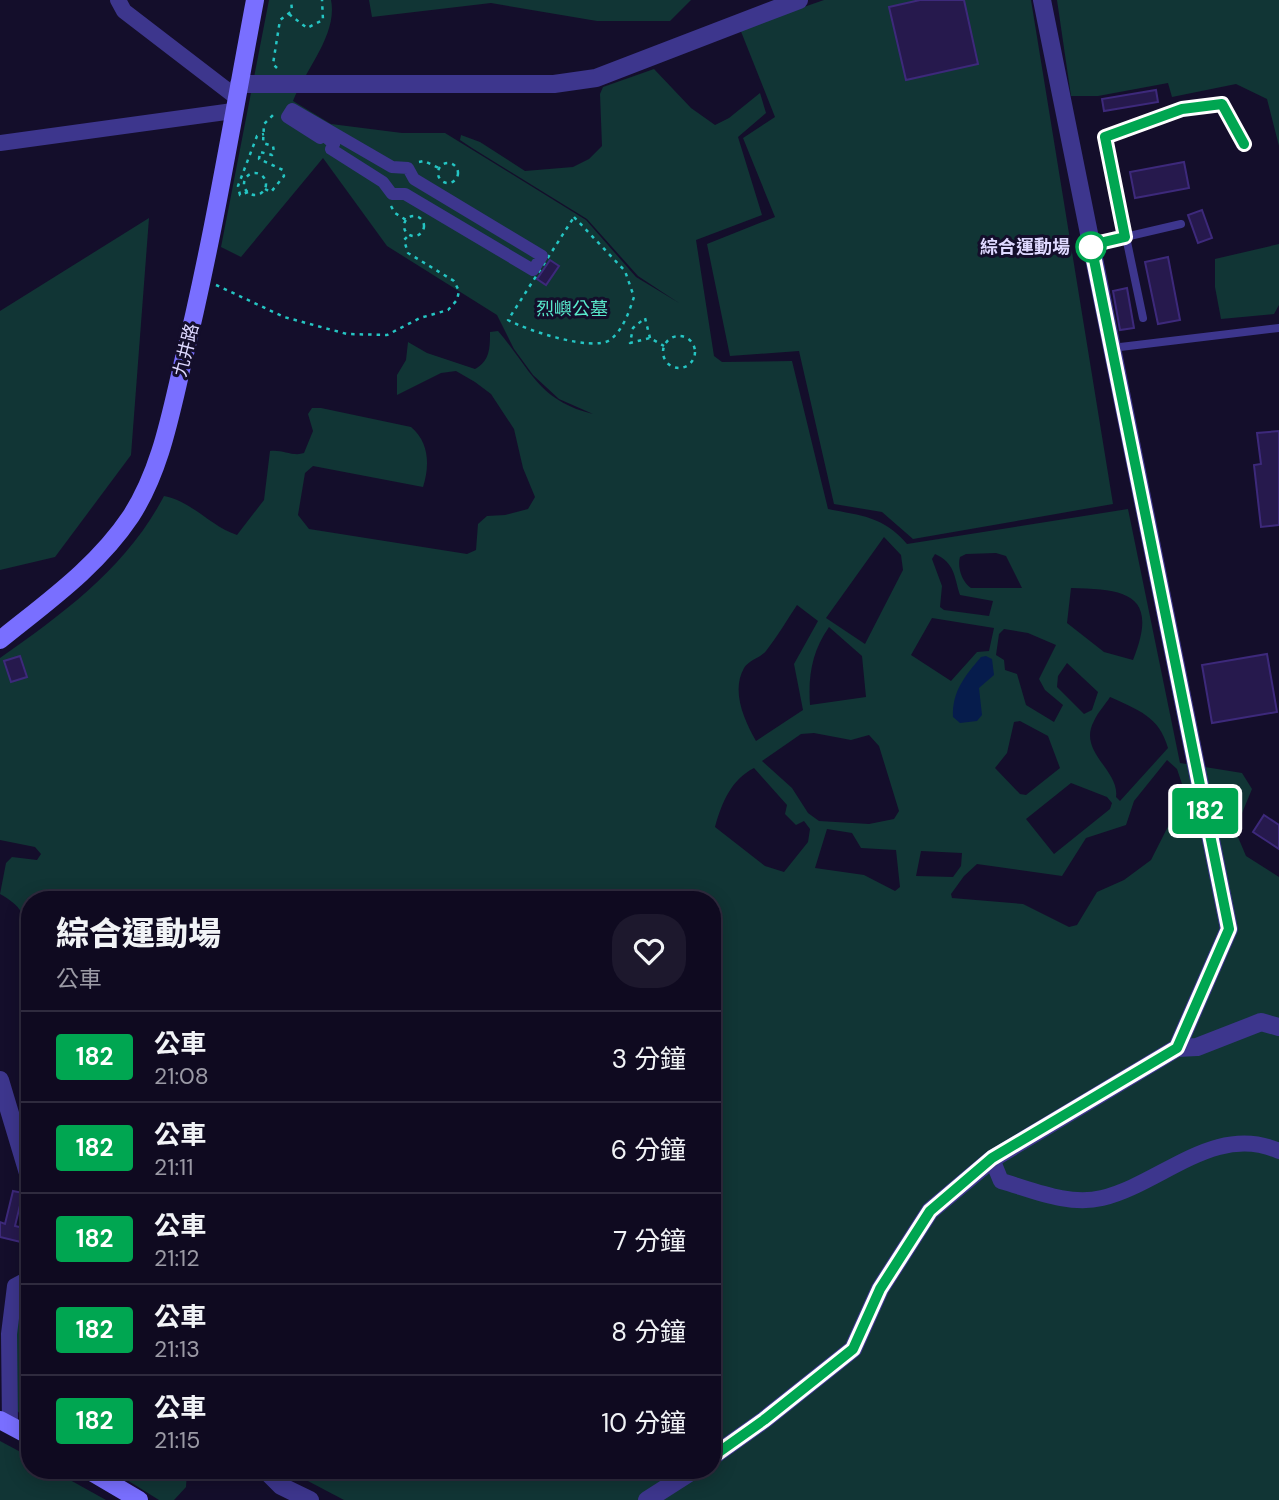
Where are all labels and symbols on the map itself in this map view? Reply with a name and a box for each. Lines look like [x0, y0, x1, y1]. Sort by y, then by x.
marker: 綜合運動場 [1076, 232, 1106, 262]
place label: 綜合運動場 [980, 235, 1070, 259]
park label: 烈嶼公墓 [536, 297, 608, 321]
street label: 九井路 [168, 321, 204, 379]
line badge: 182 [1165, 788, 1245, 834]

